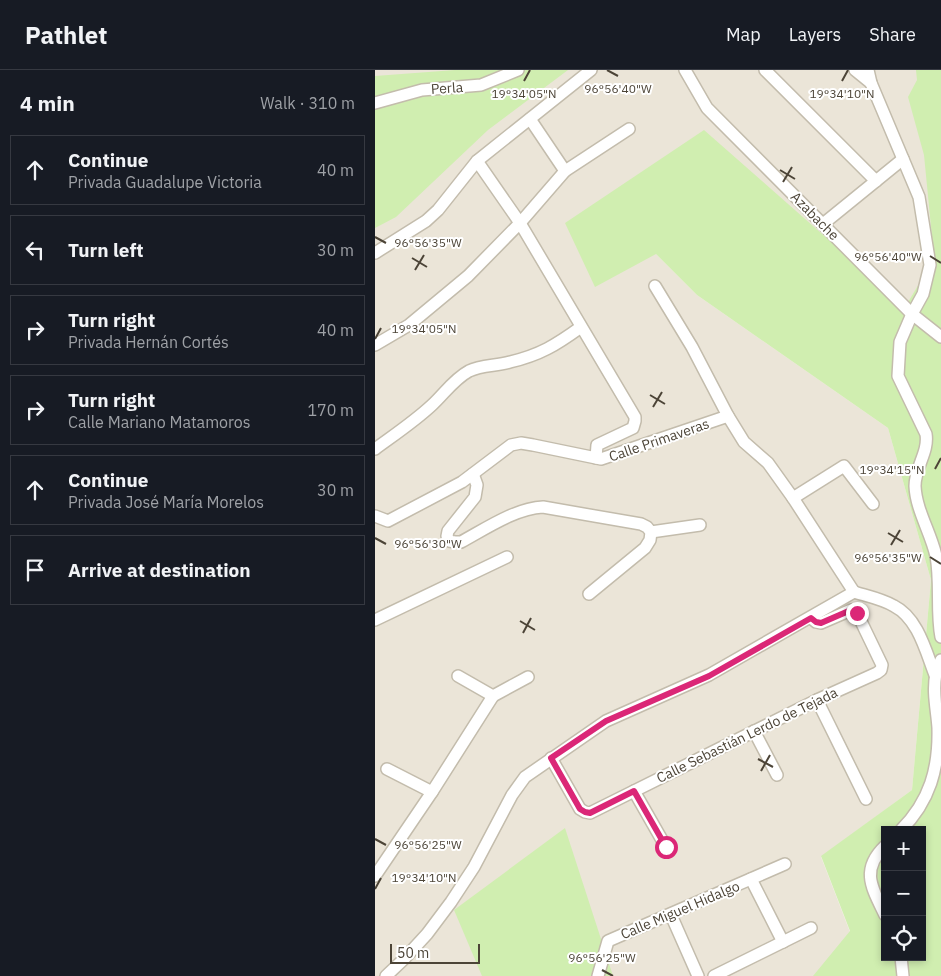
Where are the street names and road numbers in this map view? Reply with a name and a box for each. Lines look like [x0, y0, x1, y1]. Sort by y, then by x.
street label: Perla [430, 78, 464, 98]
street label: Azabache [787, 188, 843, 244]
street label: Calle Primaveras [606, 414, 712, 466]
street label: Calle Sebastián Lerdo de Tejada [653, 683, 841, 787]
street label: Calle Miguel Hidalgo [618, 877, 742, 943]

